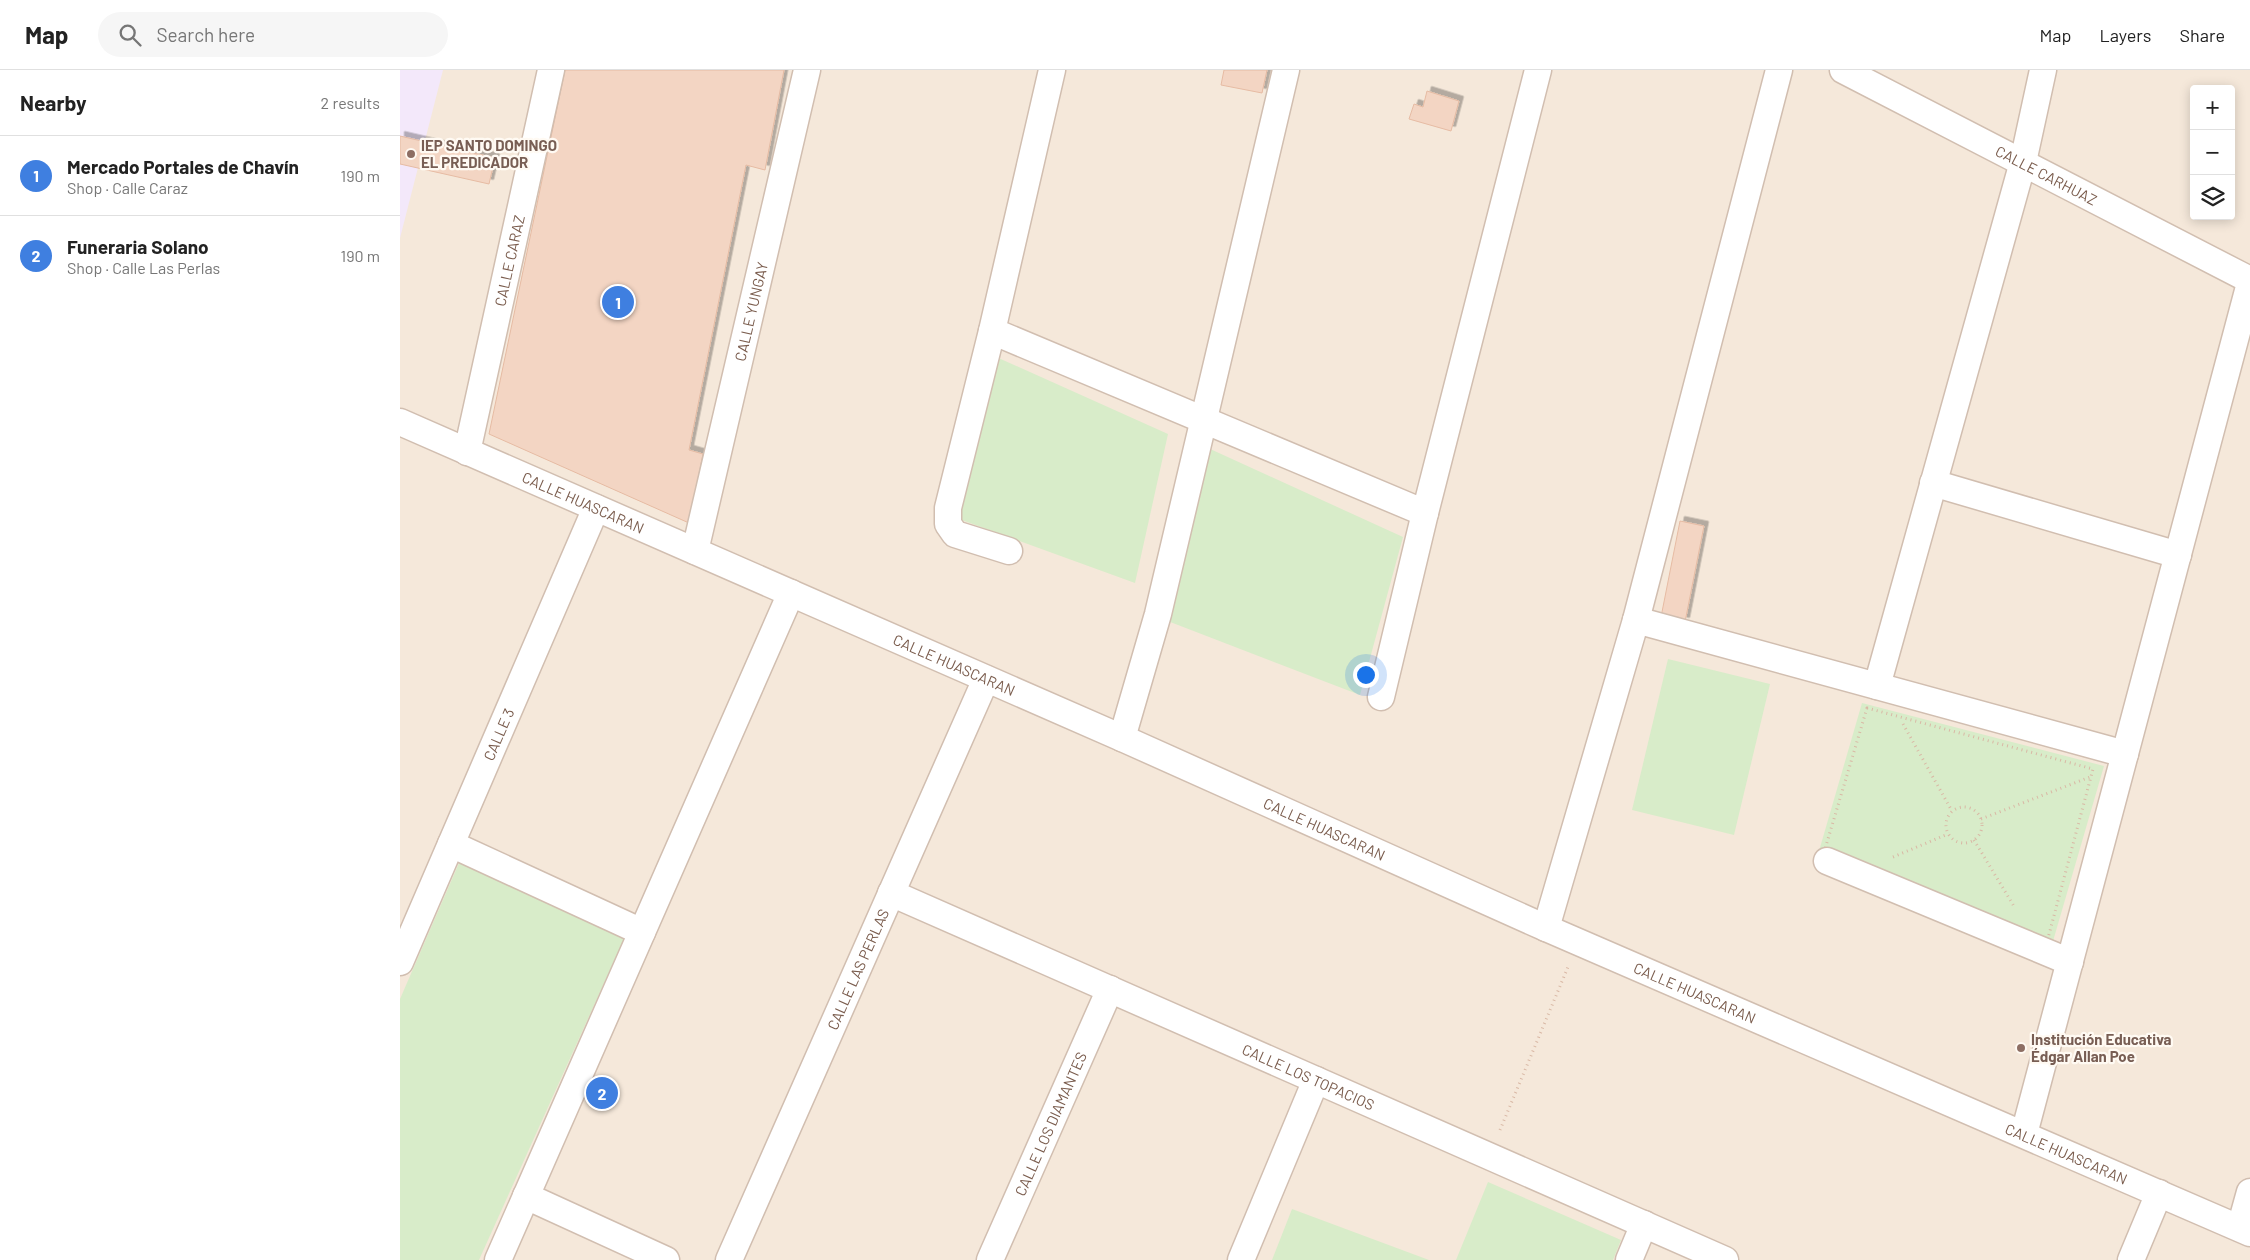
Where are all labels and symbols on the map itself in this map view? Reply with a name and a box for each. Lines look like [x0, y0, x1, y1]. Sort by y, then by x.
place label: IEP SANTO DOMINGO EL PREDICADOR [421, 136, 557, 171]
street label: CALLE CARHUAZ [1993, 141, 2100, 209]
marker: IEP SANTO DOMINGO EL PREDICADOR [405, 148, 417, 160]
street label: CALLE CARAZ [490, 213, 528, 308]
street label: CALLE YUNGAY [731, 260, 771, 363]
pin: 1 [602, 283, 634, 321]
street label: CALLE HUASCARAN [519, 468, 647, 537]
street label: CALLE HUASCARAN [890, 630, 1018, 699]
your location [1353, 662, 1379, 688]
street label: CALLE 3 [479, 705, 517, 763]
street label: CALLE HUASCARAN [1261, 794, 1388, 864]
street label: CALLE LAS PERLAS [823, 906, 892, 1033]
street label: CALLE HUASCARAN [1631, 958, 1759, 1027]
place label: Institución Educativa Édgar Allan Poe [2031, 1030, 2172, 1065]
street label: CALLE LOS TOPACIOS [1239, 1040, 1377, 1114]
marker: Institución Educativa Édgar Allan Poe [2015, 1042, 2027, 1054]
street label: CALLE LOS DIAMANTES [1011, 1049, 1090, 1199]
pin: 2 [586, 1074, 618, 1112]
street label: CALLE HUASCARAN [2003, 1119, 2130, 1188]

